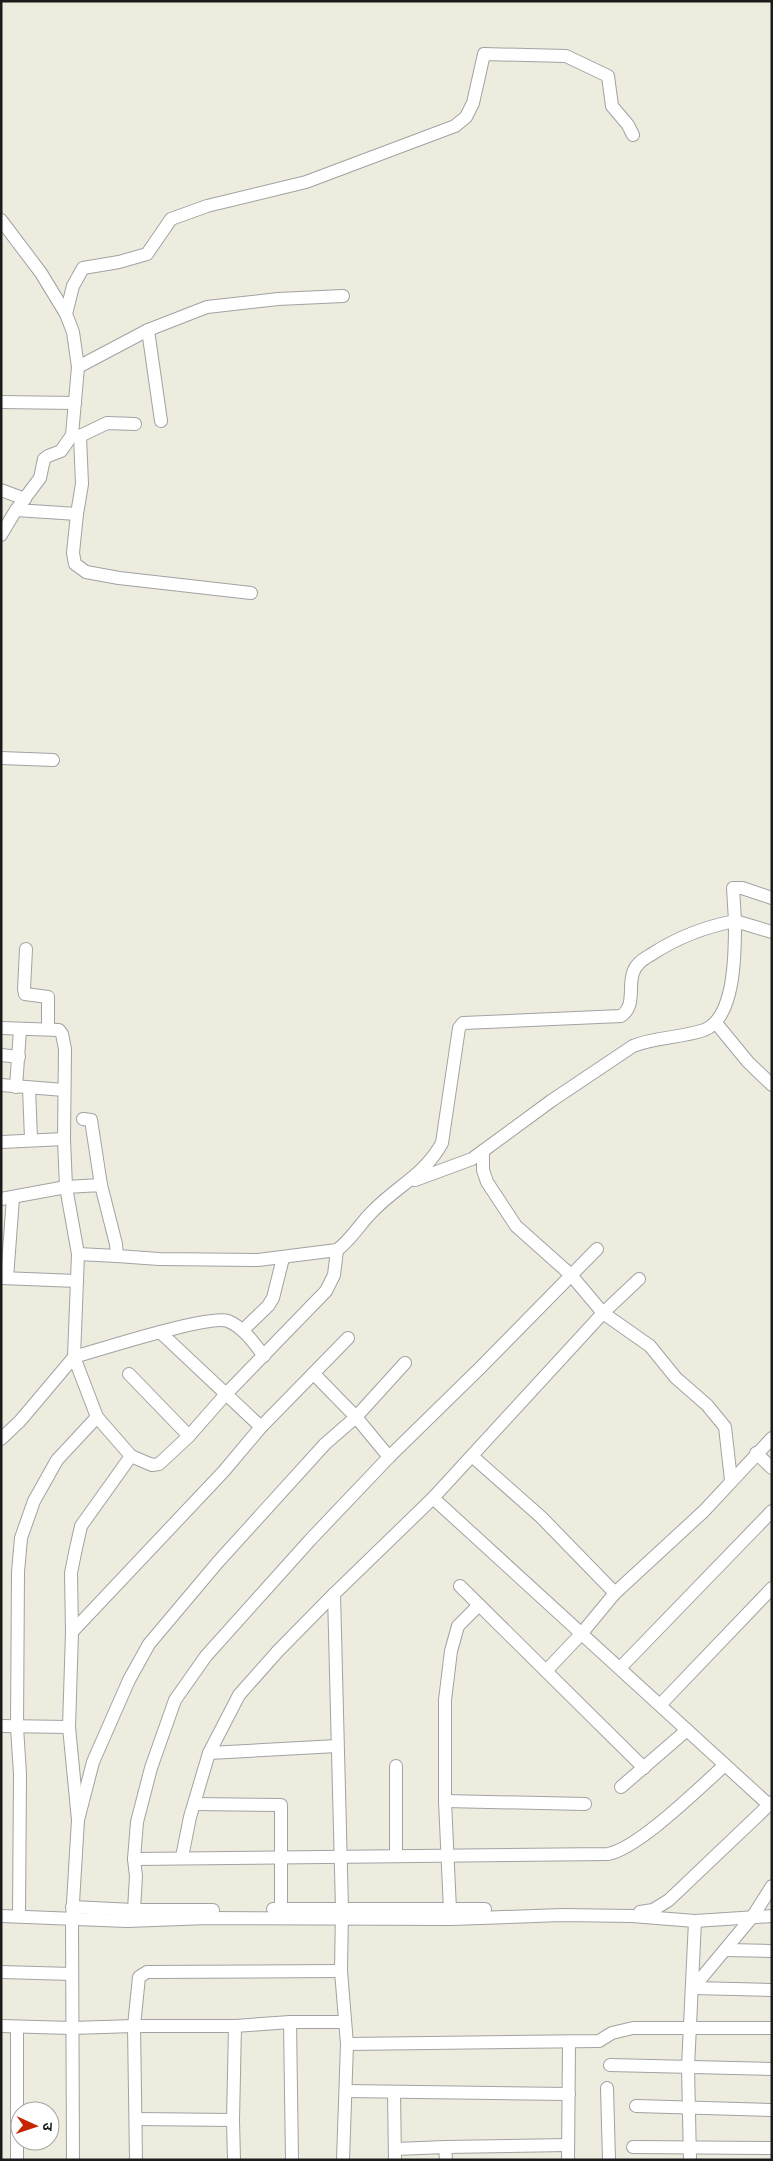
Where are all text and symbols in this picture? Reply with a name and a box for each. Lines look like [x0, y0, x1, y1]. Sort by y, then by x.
north arrow [10, 2101, 60, 2151]
text: उ [40, 2122, 56, 2132]

